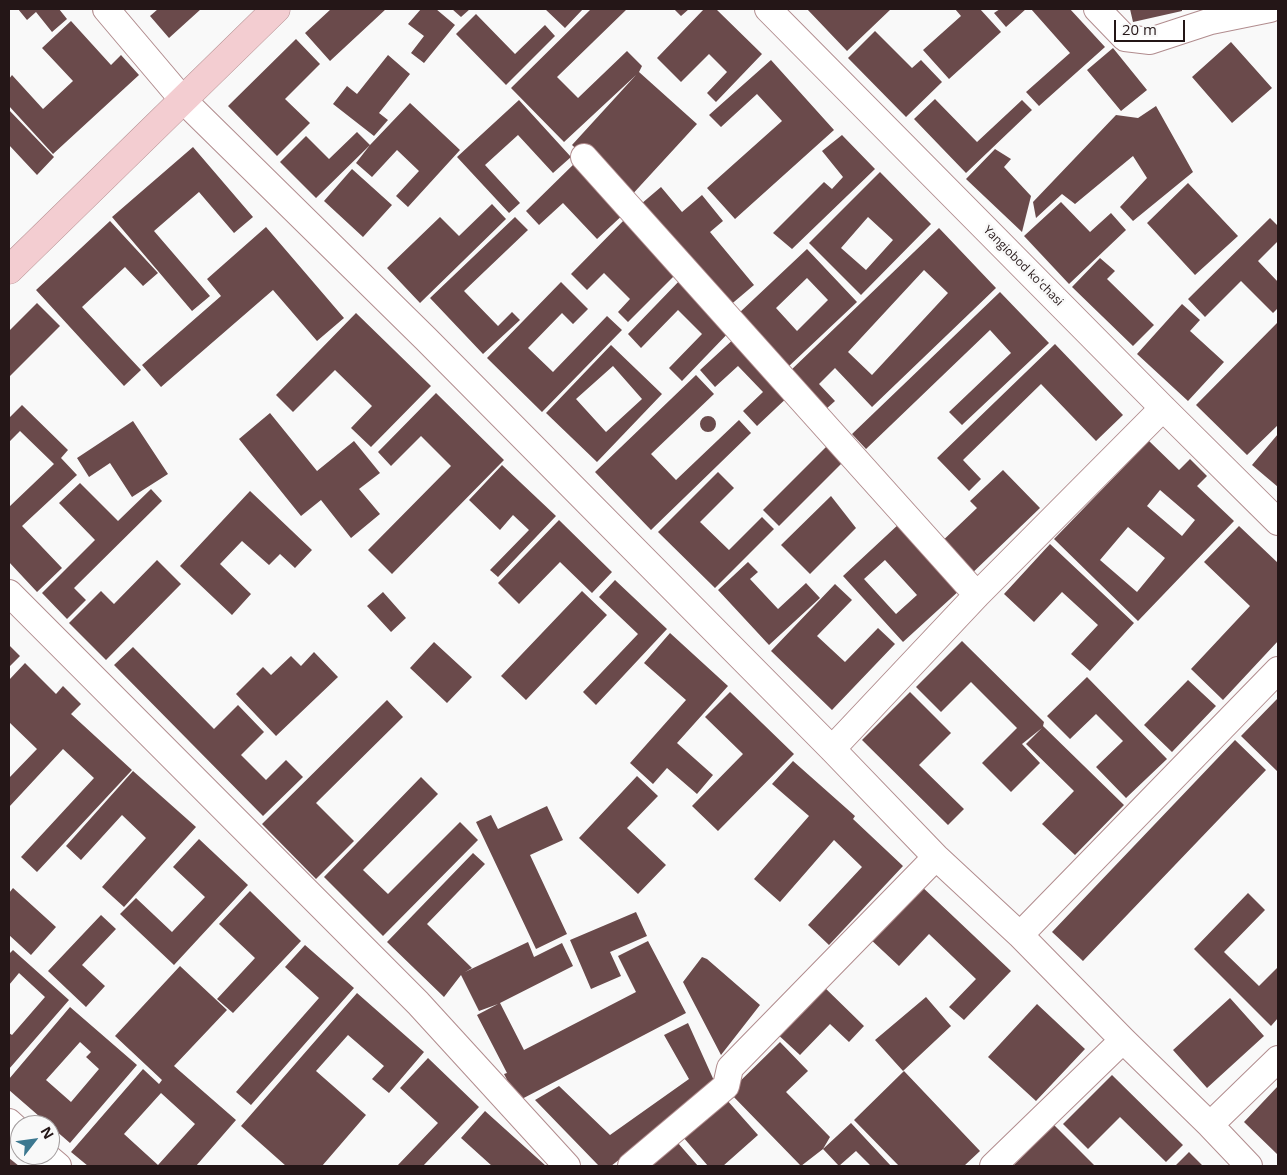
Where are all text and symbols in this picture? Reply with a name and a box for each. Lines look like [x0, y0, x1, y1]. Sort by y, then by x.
scale bar [1117, 10, 1188, 42]
text: 20 m [1122, 19, 1157, 39]
street label: Yangiobod ko'chasi [980, 223, 1066, 309]
north arrow [10, 1115, 60, 1165]
text: N [36, 1123, 59, 1142]

